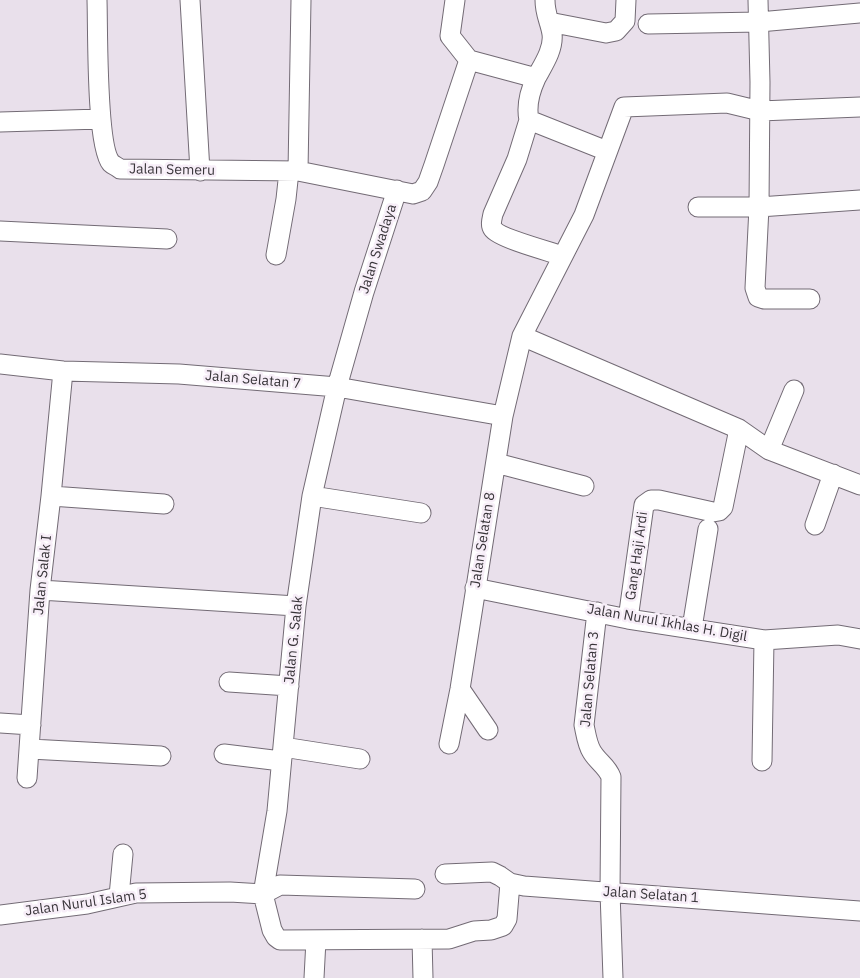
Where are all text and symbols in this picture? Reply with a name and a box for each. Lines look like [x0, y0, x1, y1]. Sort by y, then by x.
street label: Jalan Semeru [129, 161, 215, 179]
street label: Jalan Swadaya [356, 202, 400, 296]
street label: Jalan Selatan 7 [204, 367, 302, 393]
street label: Jalan Selatan 8 [467, 491, 499, 589]
street label: Gang Haji Ardi [622, 511, 652, 601]
street label: Jalan Salak I [30, 534, 56, 616]
street label: Jalan G. Salak [281, 595, 307, 685]
street label: Jalan Nurul Ikhlas H. Digil [586, 601, 748, 645]
street label: Jalan Selatan 3 [577, 630, 603, 728]
street label: Jalan Selatan 1 [602, 883, 700, 907]
street label: Jalan Nurul Islam 5 [24, 886, 148, 920]

